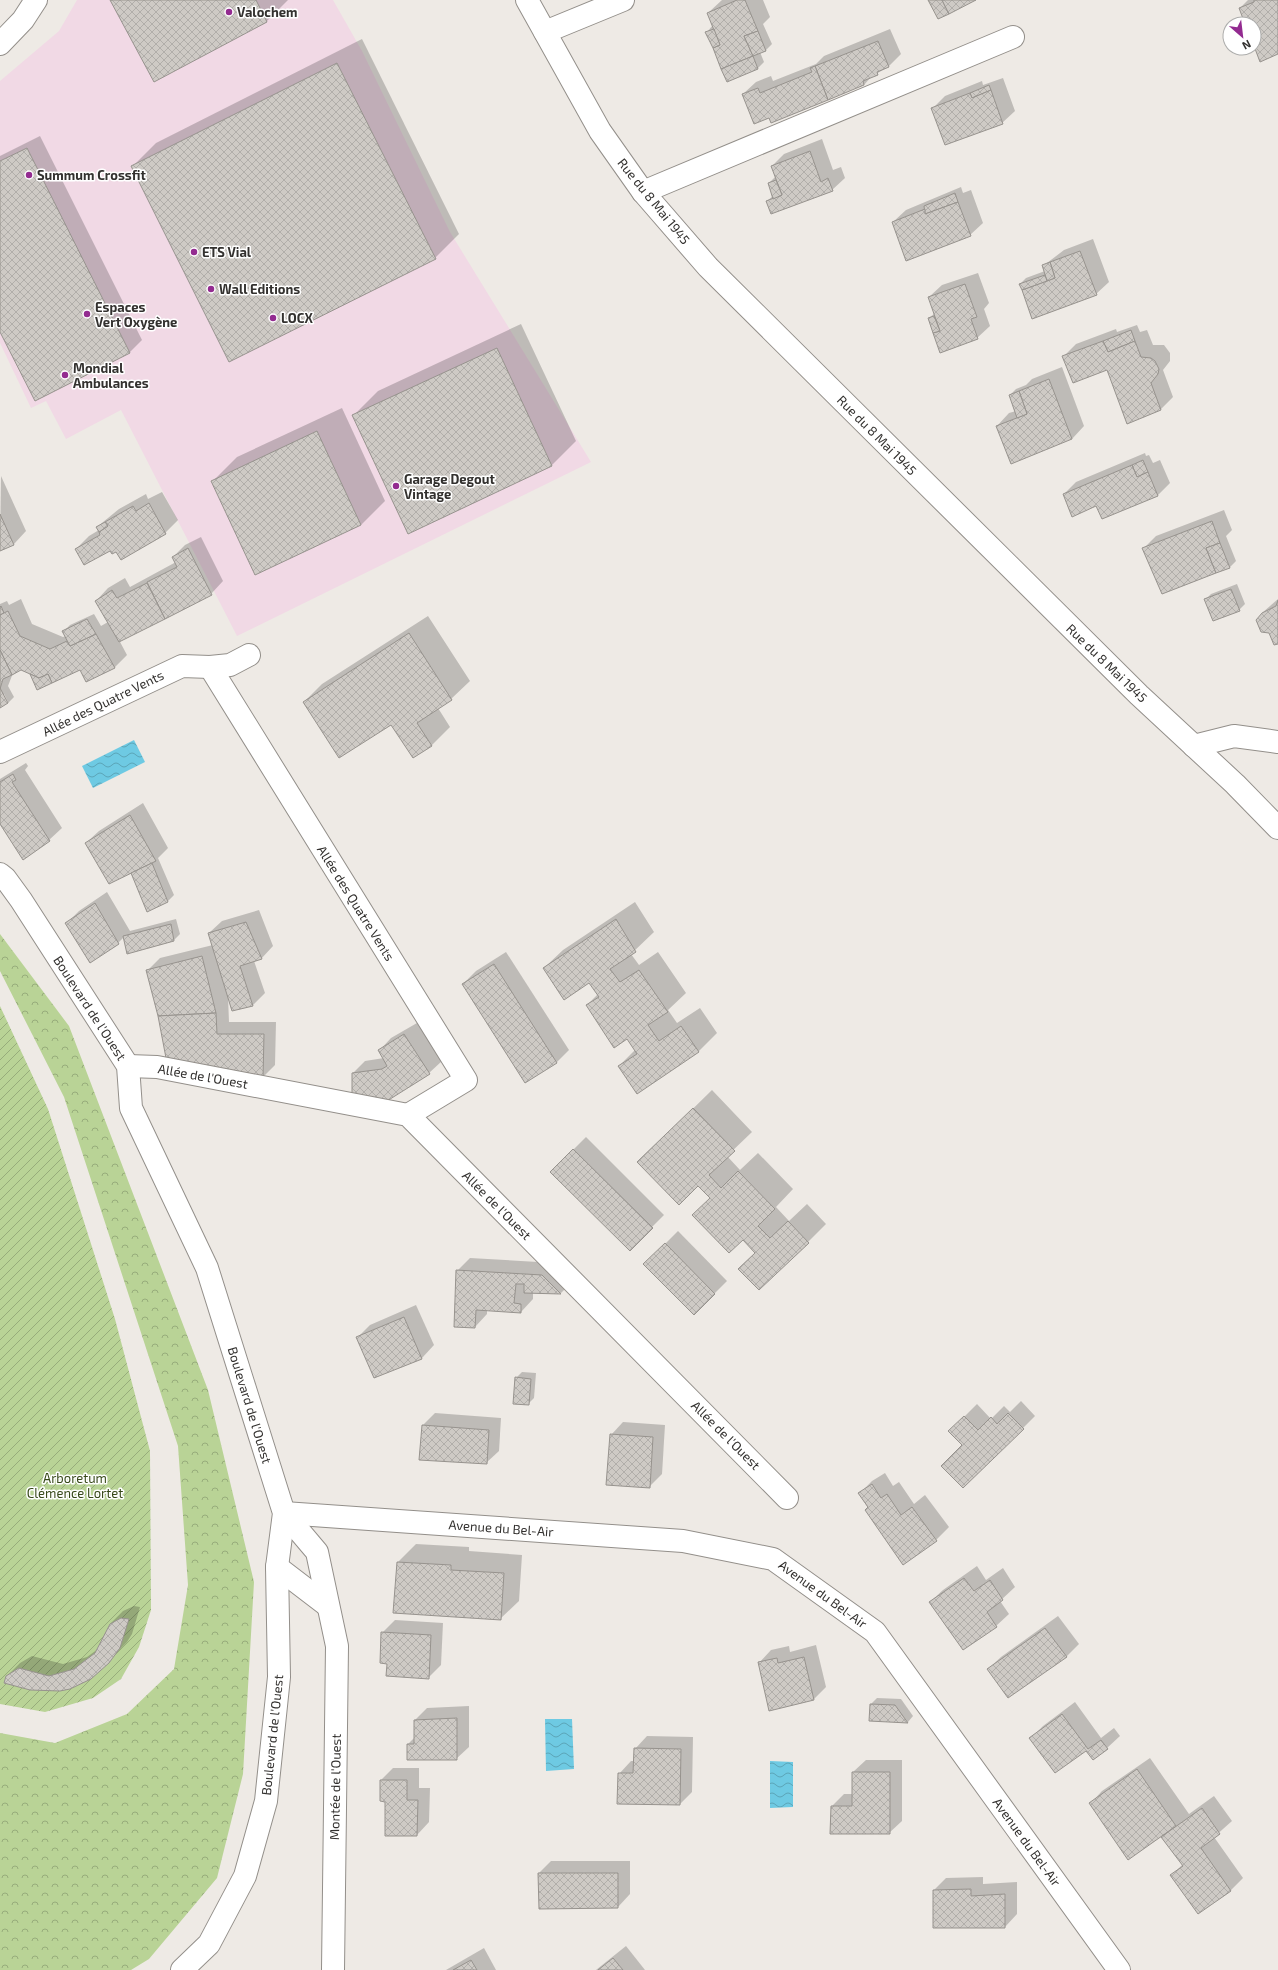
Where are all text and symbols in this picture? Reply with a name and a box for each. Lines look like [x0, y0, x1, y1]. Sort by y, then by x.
place label: Valochem [237, 4, 298, 20]
marker: Valochem [224, 7, 234, 17]
north arrow [1222, 16, 1262, 56]
text: N [1240, 38, 1253, 53]
street label: Rue du 8 Mai 1945 [614, 155, 694, 247]
place label: Summum Crossfit [37, 167, 146, 183]
marker: Summum Crossfit [24, 170, 34, 180]
place label: ETS Vial [202, 244, 252, 260]
marker: ETS Vial [189, 247, 199, 257]
place label: Wall Editions [219, 281, 300, 297]
marker: Wall Editions [206, 284, 216, 294]
place label: Espaces Vert Oxygène [95, 299, 177, 330]
marker: Espaces Vert Oxygène [82, 309, 92, 319]
place label: LOCX [281, 310, 313, 326]
marker: LOCX [268, 313, 278, 323]
place label: Mondial Ambulances [73, 360, 149, 391]
marker: Mondial Ambulances [60, 370, 70, 380]
street label: Rue du 8 Mai 1945 [834, 392, 920, 478]
place label: Garage Degout Vintage [404, 471, 495, 502]
marker: Garage Degout Vintage [391, 481, 401, 491]
street label: Rue du 8 Mai 1945 [1063, 620, 1151, 706]
street label: Allée des Quatre Vents [40, 667, 166, 739]
street label: Allée des Quatre Vents [314, 842, 398, 964]
street label: Boulevard de l'Ouest [50, 953, 130, 1063]
street label: Allée de l'Ouest [157, 1060, 249, 1092]
street label: Allée de l'Ouest [459, 1167, 535, 1243]
street label: Boulevard de l'Ouest [225, 1345, 275, 1465]
street label: Allée de l'Ouest [688, 1397, 764, 1473]
park label: Arboretum Clémence Lortet [27, 1470, 123, 1501]
street label: Avenue du Bel-Air [448, 1516, 554, 1540]
street label: Avenue du Bel-Air [776, 1557, 870, 1631]
street label: Boulevard de l'Ouest [258, 1674, 286, 1796]
street label: Montée de l'Ouest [326, 1734, 344, 1840]
street label: Avenue du Bel-Air [990, 1795, 1064, 1889]

